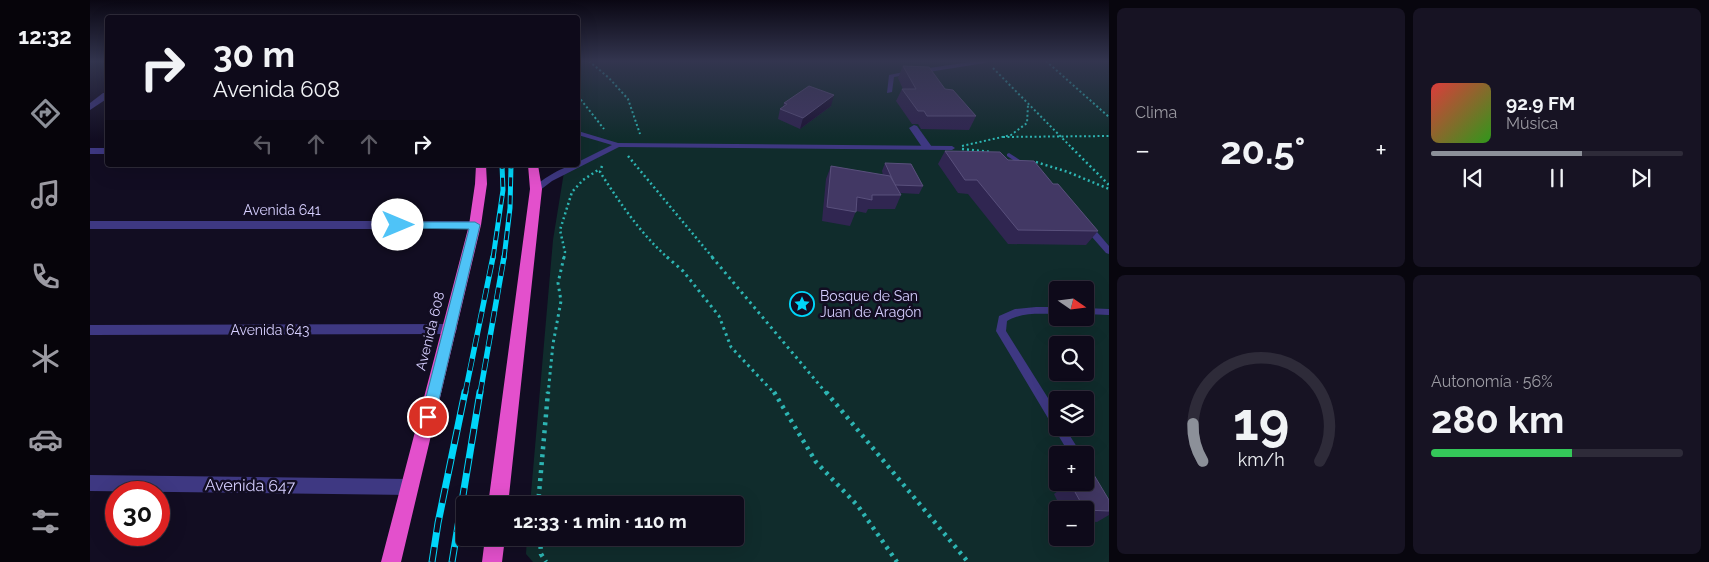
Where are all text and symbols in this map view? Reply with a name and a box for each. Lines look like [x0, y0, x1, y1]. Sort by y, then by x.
text: 12:32 [18, 23, 72, 49]
text: 30 m [213, 34, 295, 75]
icon: right [130, 35, 195, 100]
text: Avenida 608 [213, 76, 340, 102]
text: 92.9 FM [1506, 92, 1575, 114]
icon: directions [28, 96, 63, 131]
text: Clima [1135, 103, 1177, 122]
text: Música [1506, 114, 1558, 133]
text: 20.5° [1220, 128, 1305, 173]
icon: left [249, 130, 277, 158]
icon: ahead [302, 130, 330, 158]
icon: ahead [355, 130, 383, 158]
icon: right [408, 130, 436, 158]
text: − [1135, 134, 1150, 167]
text: + [1375, 134, 1387, 167]
icon: previous [1459, 164, 1487, 192]
icon: pause [1543, 164, 1571, 192]
icon: next [1627, 164, 1655, 192]
icon: music [28, 177, 63, 212]
position arrow [371, 198, 423, 250]
street label: Avenida 641 [243, 202, 321, 218]
icon: phone [28, 259, 63, 294]
north arrow [1049, 281, 1094, 326]
map controls [1049, 281, 1094, 546]
place label: Bosque de San Juan de Aragón [820, 288, 922, 320]
street label: Avenida 608 [412, 290, 448, 372]
place icon: Bosque de San Juan de Aragón [789, 291, 815, 317]
street label: Avenida 643 [230, 322, 310, 338]
button: search [1049, 336, 1094, 381]
icon: climate [28, 341, 63, 376]
text: Autonomía · 56% [1431, 372, 1553, 391]
button: layers [1049, 391, 1094, 436]
text: 19 [1233, 391, 1289, 452]
pin [407, 396, 449, 438]
text: 280 km [1431, 397, 1564, 442]
icon: arrive [414, 403, 442, 431]
icon: car [28, 422, 63, 457]
button: + [1049, 446, 1094, 491]
text: km/h [1237, 449, 1285, 470]
street label: Avenida 647 [205, 475, 296, 496]
speed limit sign: 30 [105, 481, 170, 546]
button: − [1049, 501, 1094, 546]
icon: filters [28, 504, 63, 539]
text: 12:33 · 1 min · 110 m [513, 510, 687, 532]

